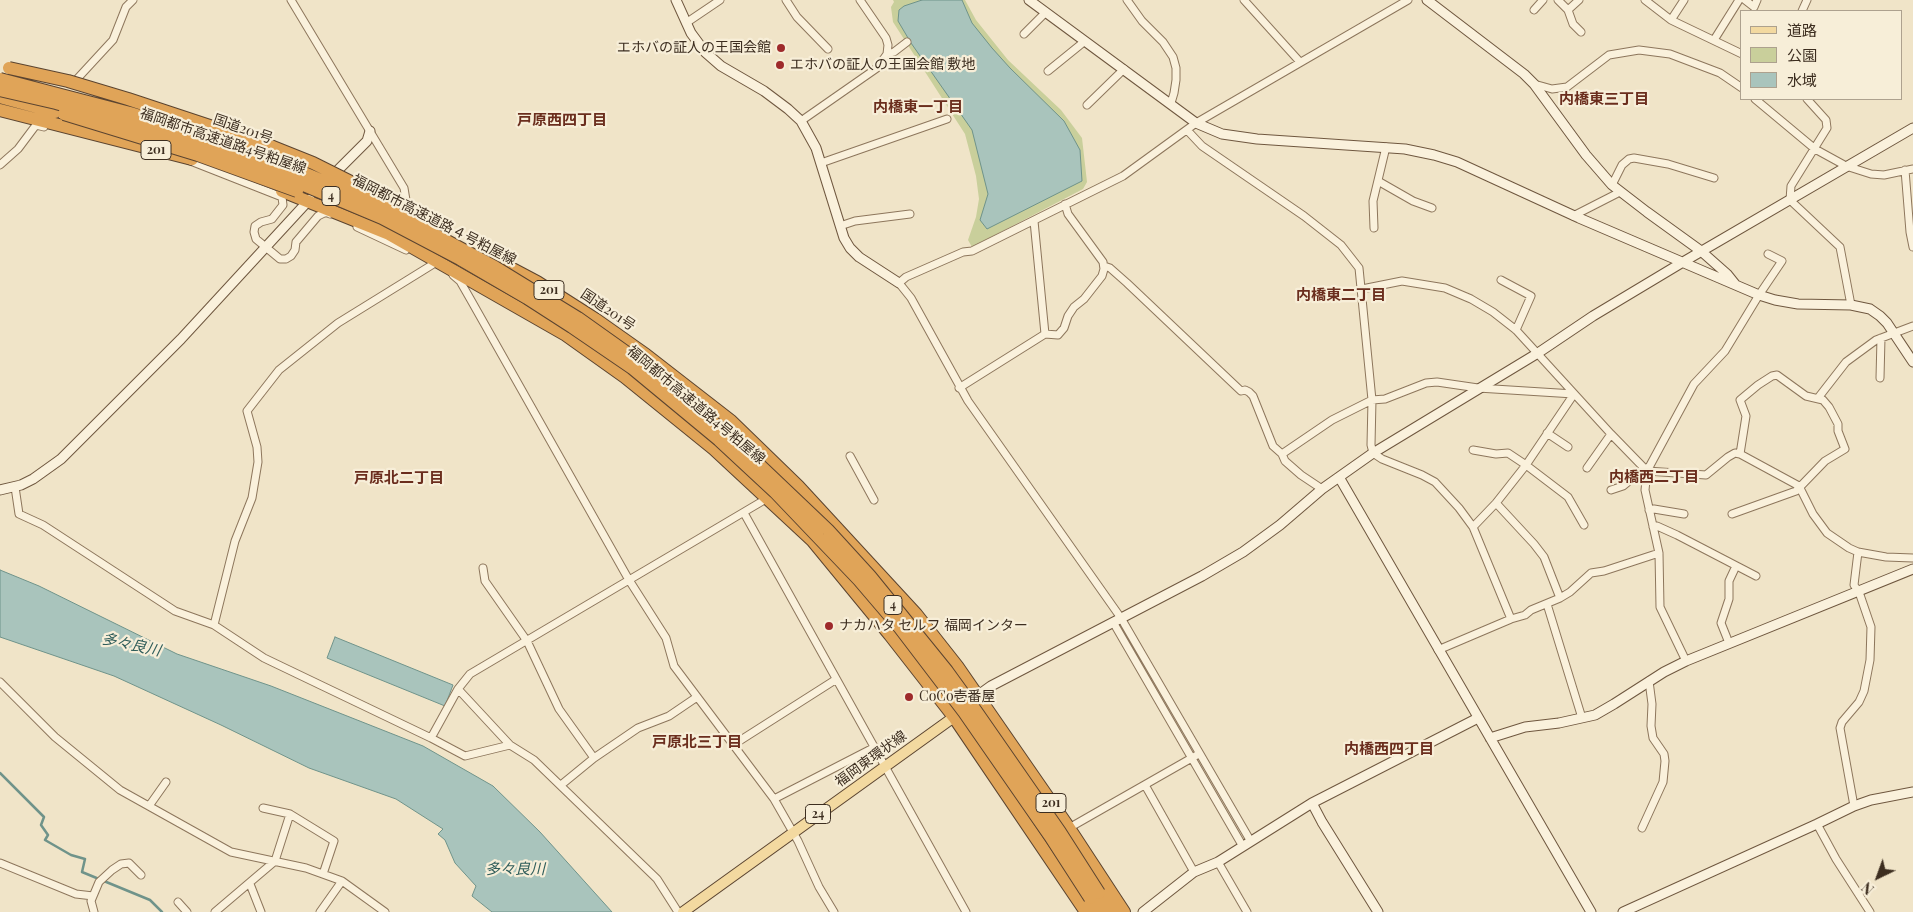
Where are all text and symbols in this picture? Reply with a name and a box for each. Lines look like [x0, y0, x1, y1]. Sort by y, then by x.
legend [1740, 10, 1903, 100]
text: 道路 [1787, 20, 1817, 40]
place label: エホバの証人の王国会館 [617, 40, 771, 56]
marker: エホバの証人の王国会館 [775, 42, 787, 54]
text: 公園 [1787, 45, 1817, 65]
place label: エホバの証人の王国会館 敷地 [790, 57, 975, 73]
marker: エホバの証人の王国会館 敷地 [774, 59, 786, 71]
text: 水域 [1787, 70, 1817, 90]
district label: 内橋東三丁目 [1559, 90, 1649, 108]
district label: 内橋東一丁目 [873, 98, 963, 116]
street label: 福岡都市高速道路4号粕屋線 [138, 105, 308, 177]
street label: 国道201号 [211, 111, 275, 147]
district label: 戸原西四丁目 [517, 111, 607, 129]
road number: 201 [141, 140, 171, 160]
street label: 福岡都市高速道路４号粕屋線 [349, 171, 519, 269]
road number: 4 [322, 187, 340, 206]
road number: 201 [534, 280, 564, 300]
street label: 国道201号 [577, 286, 639, 334]
district label: 内橋東二丁目 [1296, 286, 1386, 304]
street label: 福岡都市高速道路4号粕屋線 [624, 342, 768, 468]
district label: 内橋西二丁目 [1609, 468, 1699, 486]
district label: 戸原北二丁目 [354, 469, 444, 487]
road number: 4 [884, 596, 902, 614]
place label: ナカハタ セルフ 福岡インター [839, 618, 1028, 634]
marker: ナカハタ セルフ 福岡インター [823, 620, 835, 632]
water label: 多々良川 [100, 630, 162, 660]
place label: CoCo壱番屋 [919, 689, 996, 705]
marker: CoCo壱番屋 [903, 691, 915, 703]
street label: 福岡東環状線 [832, 728, 910, 790]
district label: 戸原北三丁目 [652, 733, 742, 751]
district label: 内橋西四丁目 [1344, 740, 1434, 758]
road number: 201 [1036, 794, 1066, 812]
road number: 24 [806, 804, 830, 824]
north arrow [1853, 852, 1903, 902]
water label: 多々良川 [485, 860, 545, 878]
text: N [1858, 878, 1878, 899]

